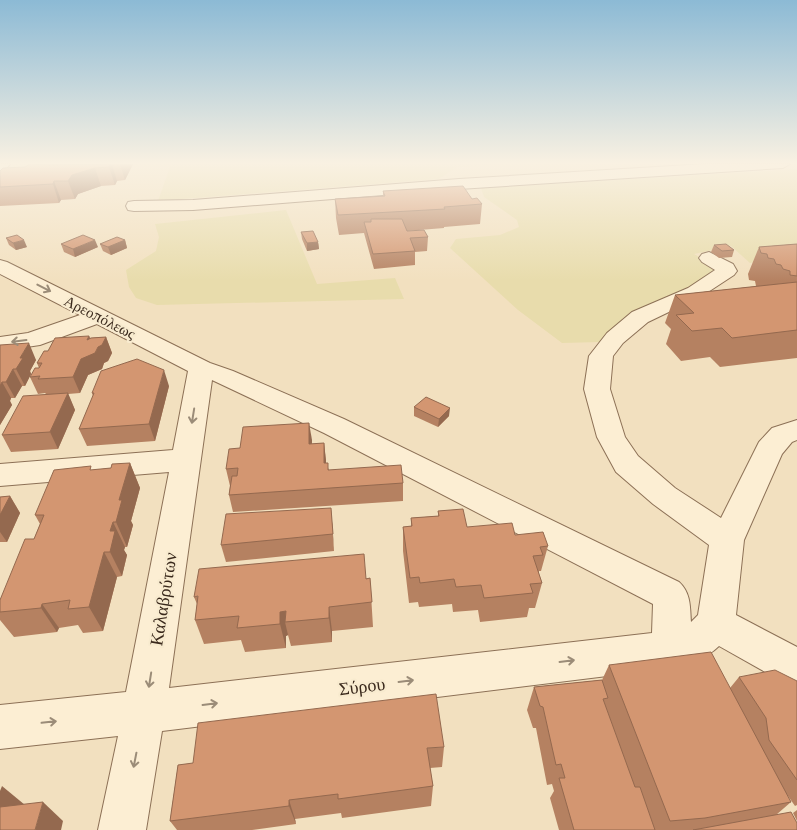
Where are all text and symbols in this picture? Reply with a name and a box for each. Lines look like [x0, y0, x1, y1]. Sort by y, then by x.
one-way arrow [36, 283, 51, 293]
street label: Αρεοπόλεως [61, 291, 139, 343]
one-way arrow [11, 337, 27, 347]
one-way arrow [188, 407, 198, 423]
street label: Καλαβρύτων [144, 551, 182, 647]
one-way arrow [559, 656, 575, 666]
one-way arrow [144, 671, 154, 687]
street label: Σύρου [338, 672, 386, 700]
one-way arrow [398, 676, 414, 686]
one-way arrow [202, 699, 218, 709]
one-way arrow [40, 717, 56, 727]
one-way arrow [130, 752, 140, 768]

